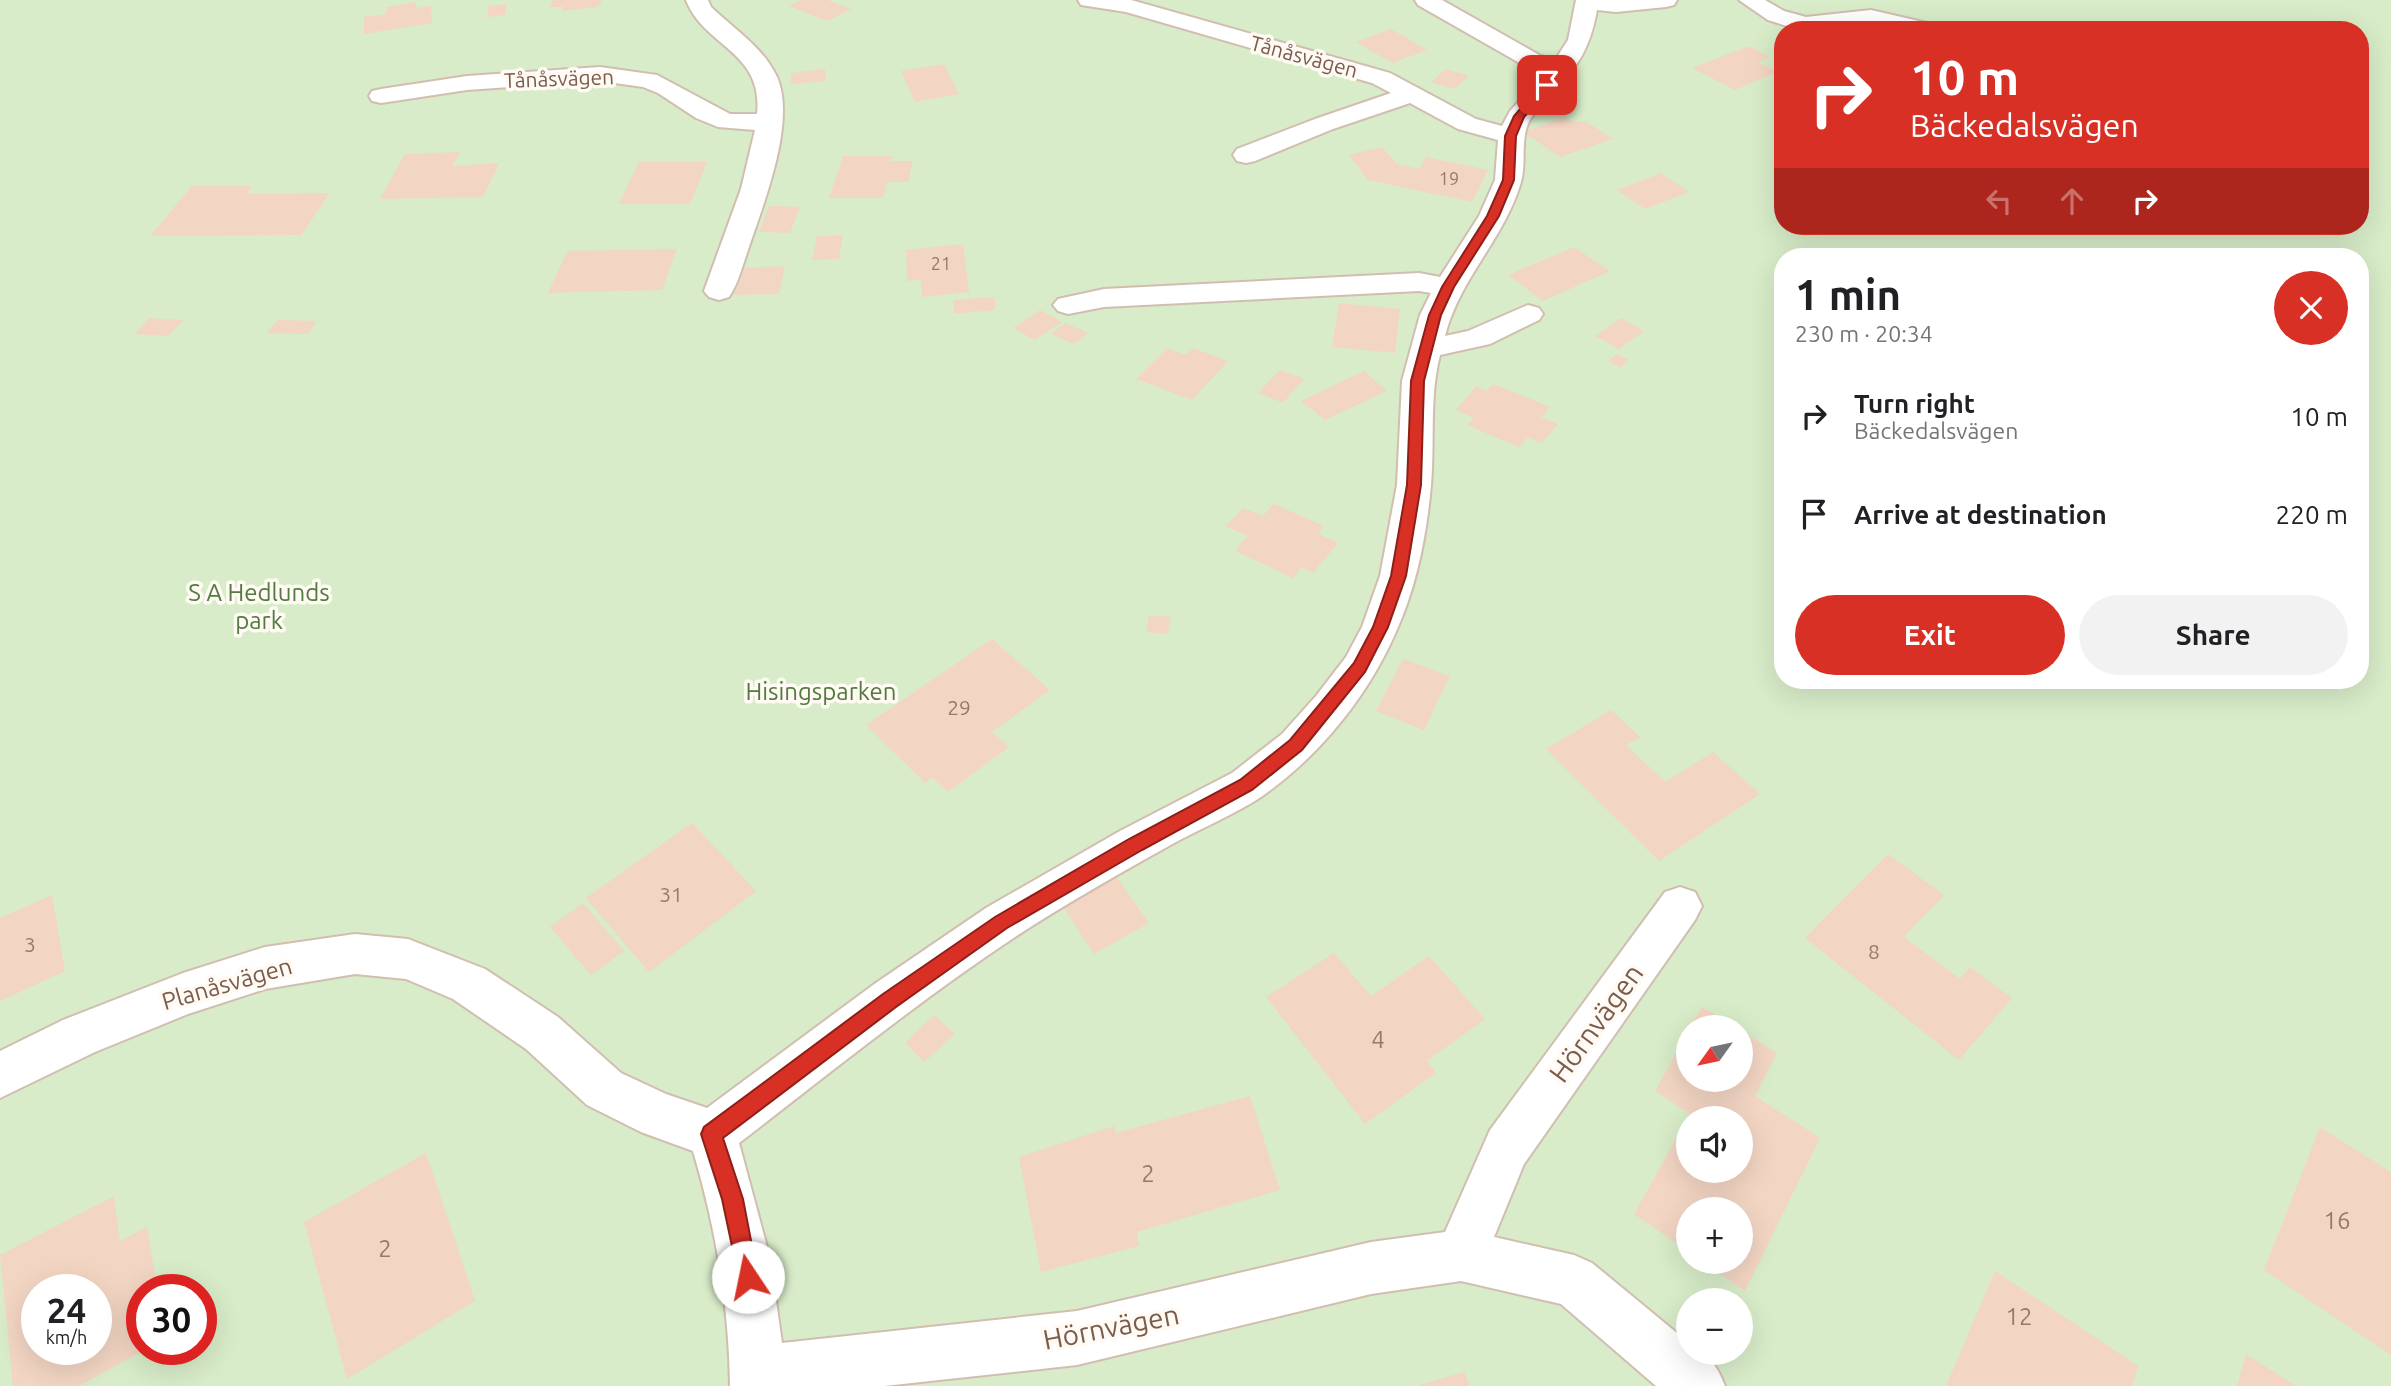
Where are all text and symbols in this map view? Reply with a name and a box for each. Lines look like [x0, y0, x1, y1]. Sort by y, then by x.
street label: Tånåsvägen [1248, 30, 1361, 82]
icon: right [1795, 49, 1886, 140]
text: 10 m [1910, 49, 2019, 104]
pin [1517, 55, 1577, 115]
street label: Tånåsvägen [503, 64, 614, 92]
icon: arrive [1528, 66, 1566, 104]
text: Bäckedalsvägen [1910, 107, 2139, 143]
house number: 19 [1439, 168, 1459, 188]
icon: left [1980, 182, 2018, 220]
icon: ahead [2053, 182, 2091, 220]
icon: right [2126, 182, 2164, 220]
house number: 21 [931, 253, 951, 273]
text: 1 min [1795, 271, 1901, 318]
button: close [2274, 271, 2348, 345]
text: 230 m · 20:34 [1795, 321, 1933, 346]
text: Turn right [1854, 389, 1975, 418]
icon: right [1795, 397, 1833, 435]
text: 10 m [2290, 402, 2348, 431]
text: Bäckedalsvägen [1854, 418, 2018, 443]
icon: arrive [1795, 495, 1833, 533]
text: Arrive at destination [1854, 500, 2107, 529]
text: 220 m [2276, 500, 2348, 529]
park label: S A Hedlunds park [188, 579, 330, 634]
button: Exit [1795, 595, 2065, 675]
button: Share [2079, 595, 2348, 675]
park label: Hisingsparken [746, 678, 896, 705]
house number: 29 [947, 695, 971, 719]
house number: 31 [659, 882, 683, 906]
house number: 3 [24, 932, 36, 956]
house number: 8 [1868, 939, 1880, 963]
street label: Planåsvägen [159, 952, 295, 1015]
street label: Hörnvägen [1542, 958, 1649, 1088]
north arrow [1676, 1015, 1754, 1092]
map controls [1676, 1015, 1753, 1365]
house number: 4 [1371, 1026, 1385, 1053]
button: sound [1676, 1106, 1753, 1183]
house number: 2 [1141, 1160, 1155, 1187]
button: + [1676, 1197, 1753, 1274]
house number: 16 [2323, 1207, 2351, 1234]
house number: 2 [378, 1235, 392, 1262]
position arrow [711, 1240, 785, 1314]
speed limit sign: 30 [126, 1274, 217, 1365]
button: − [1676, 1288, 1753, 1365]
text: 24 [47, 1290, 86, 1330]
street label: Hörnvägen [1040, 1298, 1182, 1355]
house number: 12 [2005, 1303, 2033, 1330]
text: km/h [46, 1327, 87, 1347]

